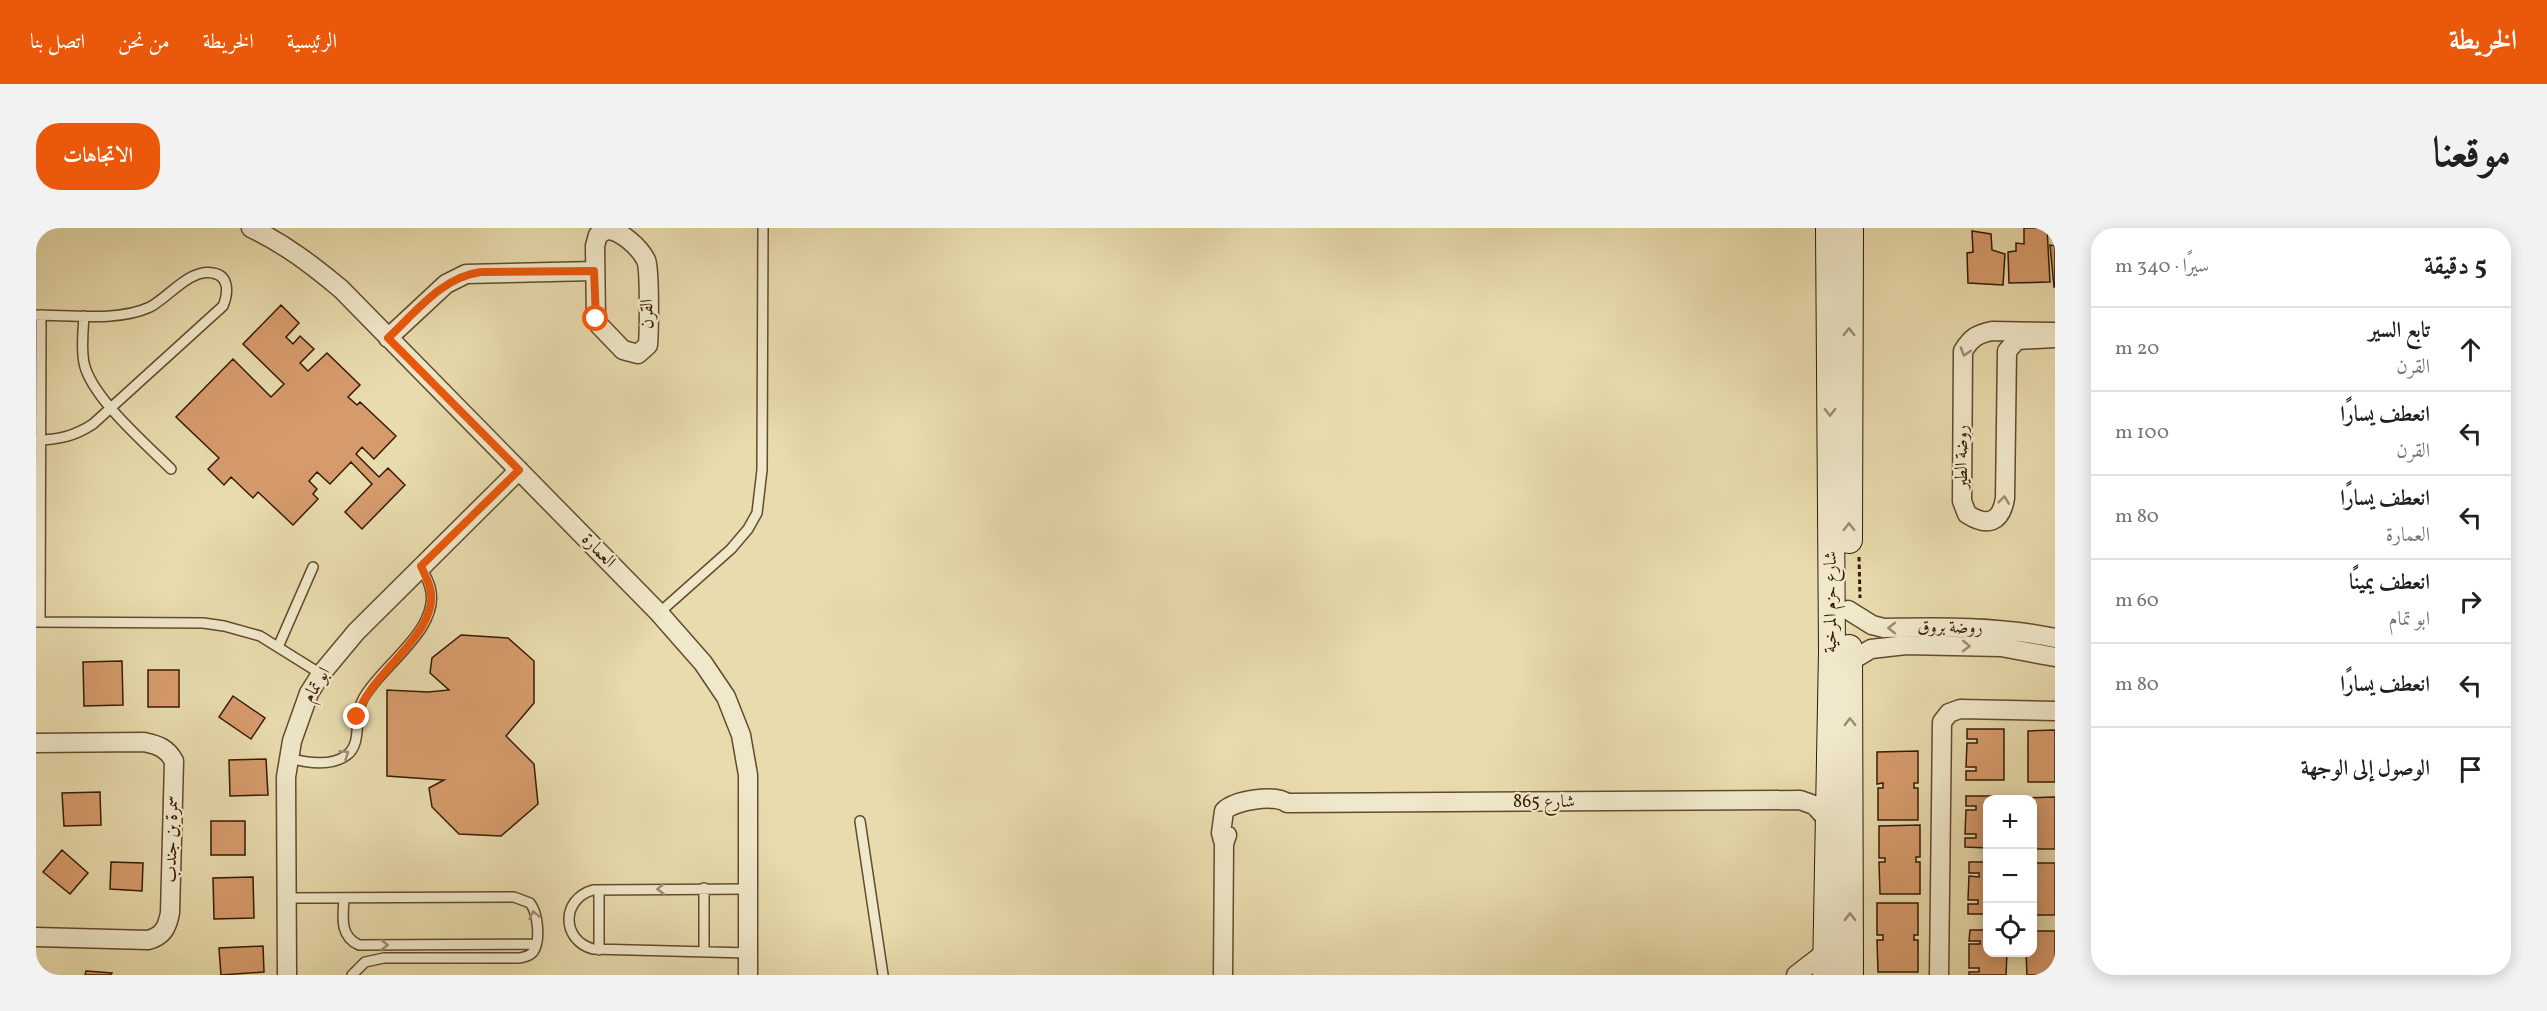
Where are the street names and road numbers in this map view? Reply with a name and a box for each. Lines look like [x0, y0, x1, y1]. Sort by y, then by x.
street label: القرن [635, 299, 661, 329]
street label: روضة الطير [1950, 425, 1975, 491]
street label: العمارة [575, 528, 621, 574]
street label: شارع حزم المرخية [1819, 551, 1846, 653]
street label: روضة بروق [1917, 615, 1983, 641]
street label: ابو تمام [297, 663, 339, 708]
street label: شارع 865 [1513, 790, 1575, 816]
street label: سمرة بن جندب [159, 795, 185, 883]

